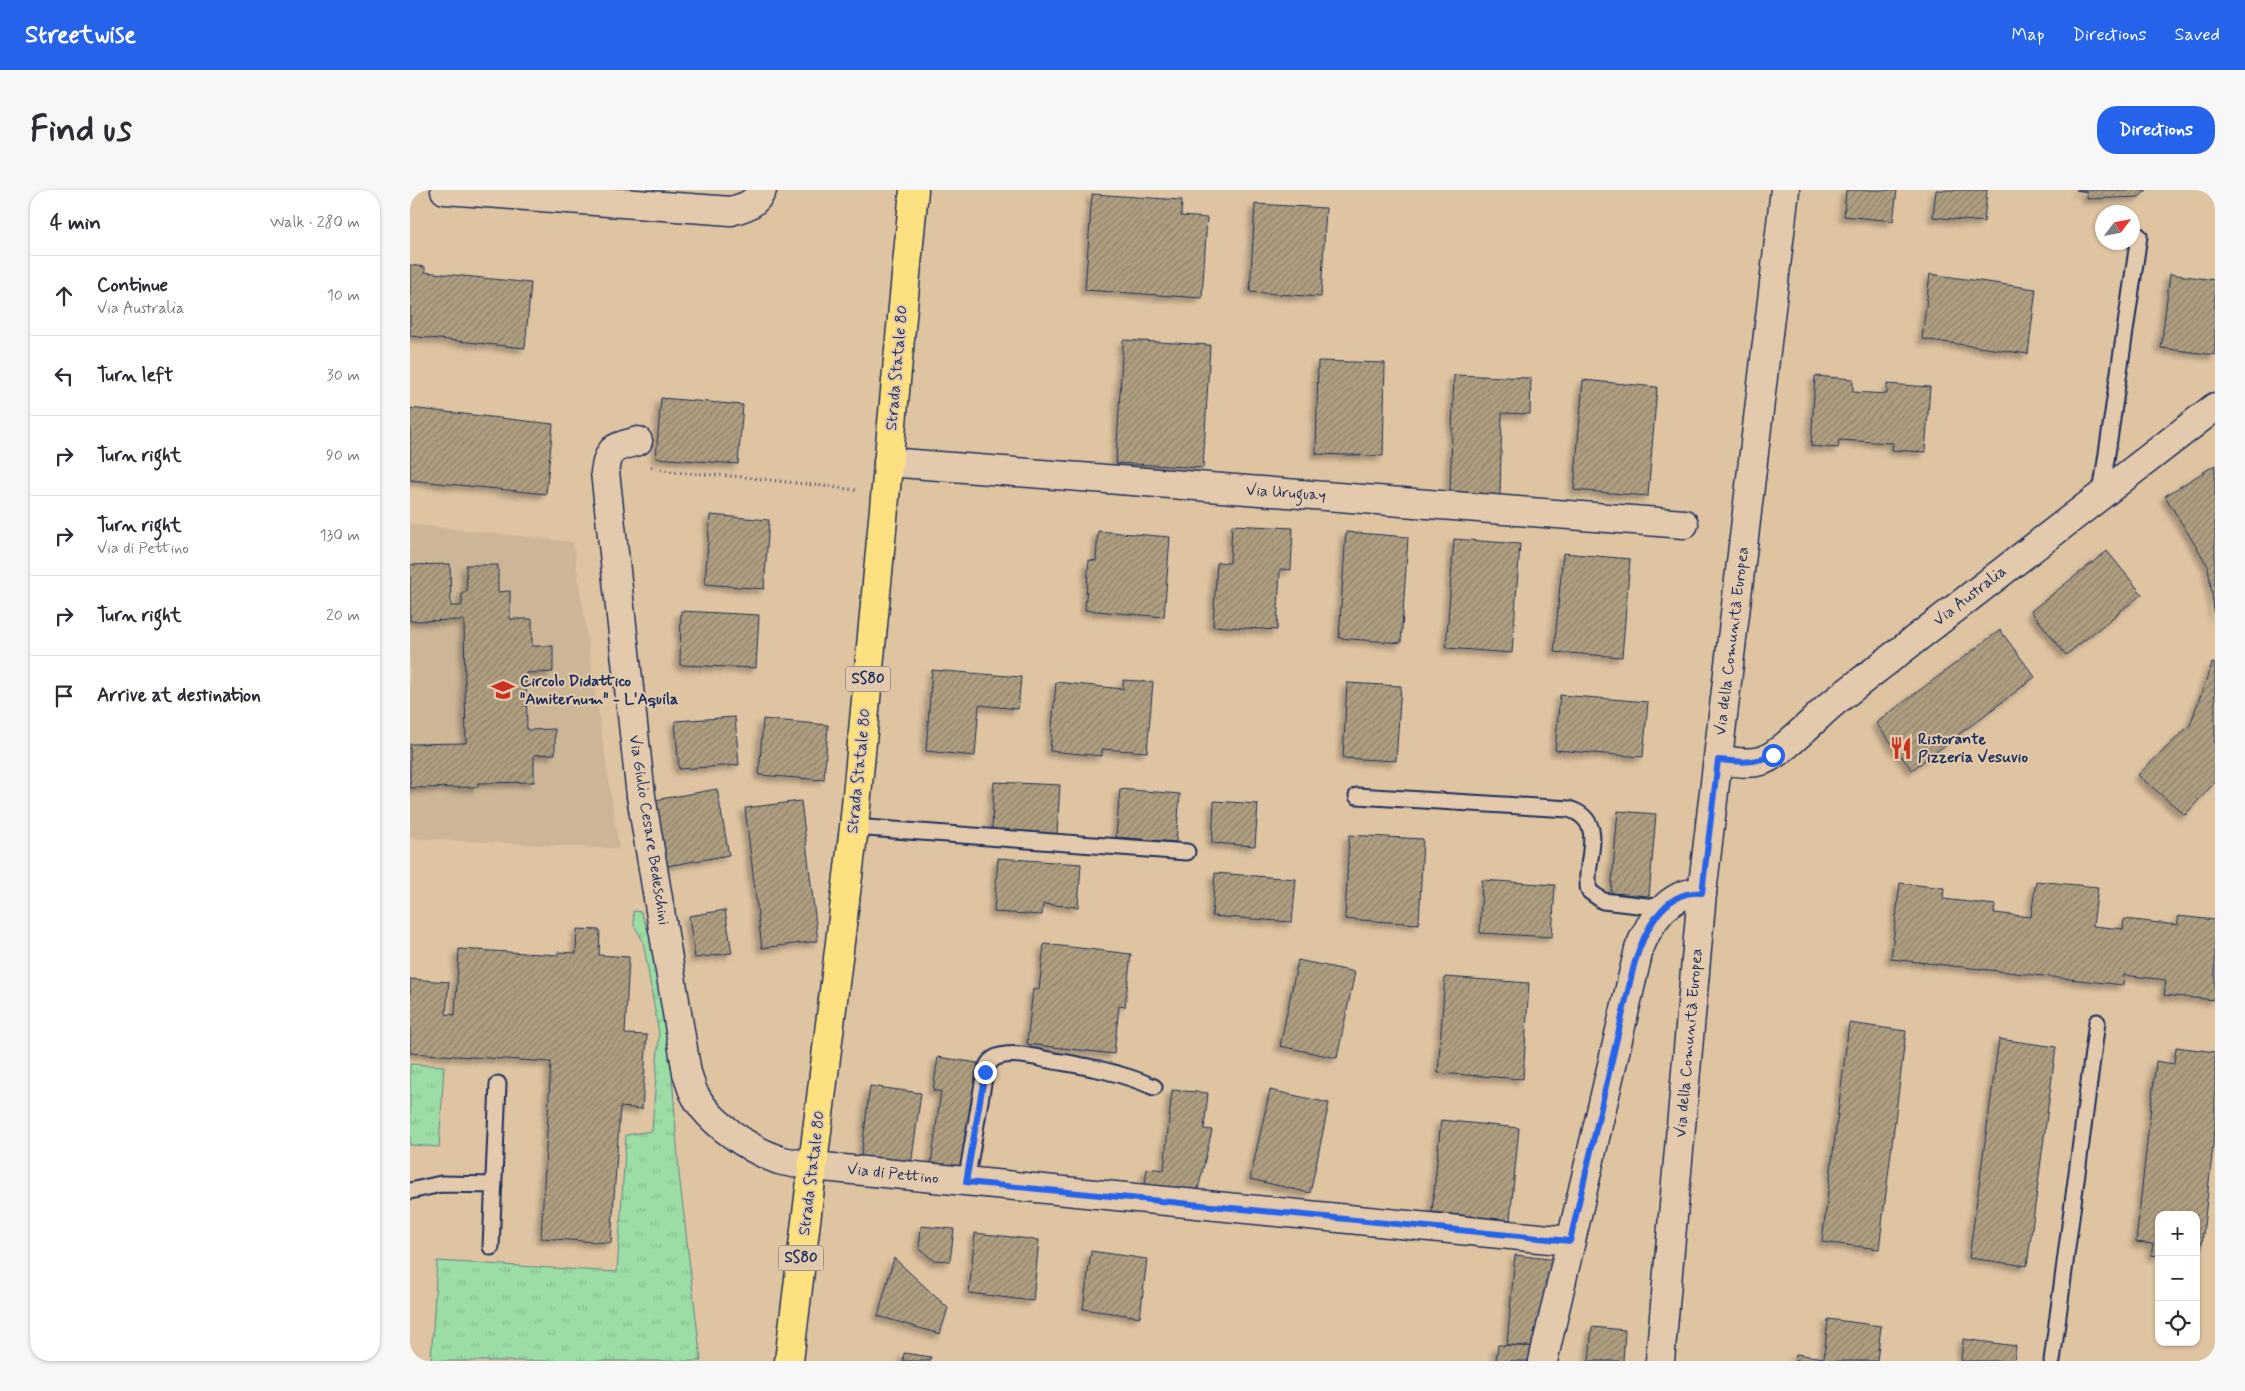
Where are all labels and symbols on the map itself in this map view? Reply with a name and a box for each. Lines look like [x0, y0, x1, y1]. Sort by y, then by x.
north arrow [2095, 205, 2140, 250]
street label: Strada Statale 80 [881, 304, 913, 432]
street label: Via Uruguay [1245, 480, 1327, 507]
street label: Via della Comunità Europea [1710, 545, 1754, 737]
street label: Via Australia [1929, 561, 2011, 631]
road number: SS80 [846, 666, 890, 692]
place label: Circolo Didattico "Amiternum" - L'Aquila [520, 671, 678, 710]
school or university icon: Circolo Didattico "Amiternum" - L'Aquila [490, 677, 516, 703]
street label: Strada Statale 80 [842, 707, 876, 835]
place label: Ristorante Pizzeria Vesuvio [1918, 729, 2028, 768]
street label: Via Giulio Cesare Bedeschini [624, 733, 674, 927]
restaurant icon: Ristorante Pizzeria Vesuvio [1888, 735, 1914, 761]
route start [1762, 744, 1785, 767]
street label: Via della Comunità Europea [1670, 947, 1708, 1139]
route end [974, 1061, 997, 1084]
street label: Strada Statale 80 [794, 1109, 830, 1237]
street label: Via di Pettino [846, 1159, 940, 1189]
road number: SS80 [778, 1246, 824, 1270]

